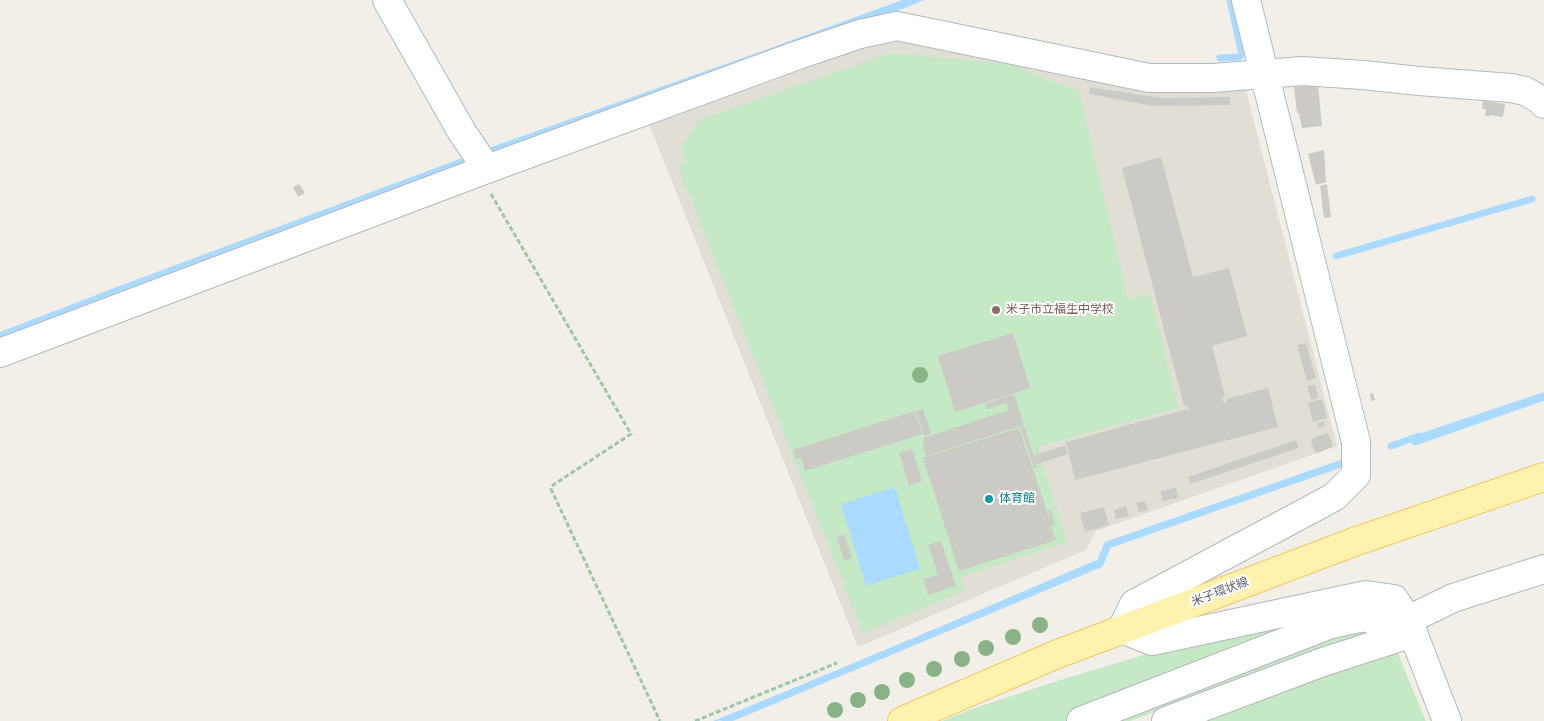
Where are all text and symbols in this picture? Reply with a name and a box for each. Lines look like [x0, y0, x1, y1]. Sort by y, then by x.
place label: 米子市立福生中学校 [1006, 303, 1114, 317]
marker: 米子市立福生中学校 [990, 304, 1002, 316]
place label: 体育館 [999, 492, 1035, 506]
marker: 体育館 [983, 493, 995, 505]
street label: 米子環状線 [1189, 575, 1251, 609]

